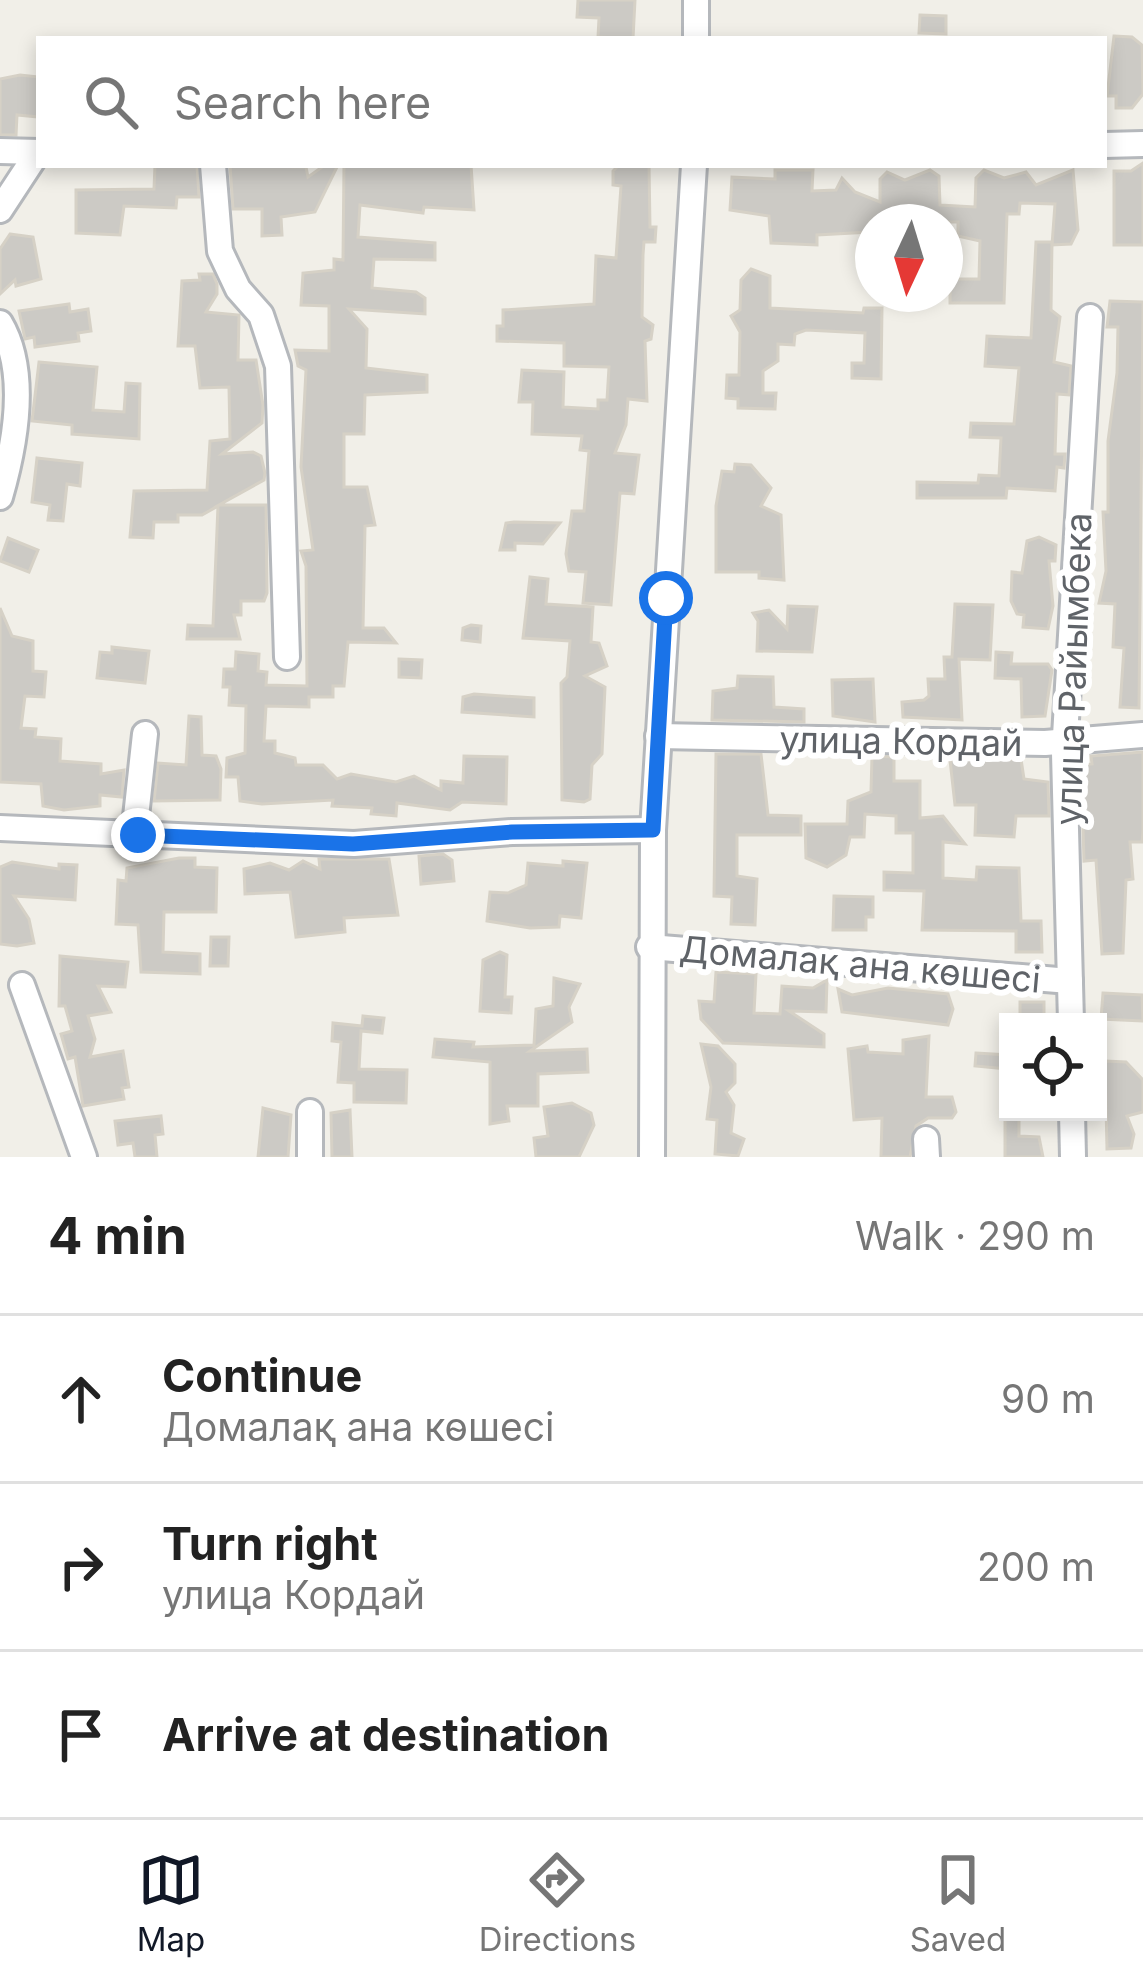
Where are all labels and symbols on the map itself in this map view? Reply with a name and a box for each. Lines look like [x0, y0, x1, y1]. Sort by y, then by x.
north arrow [855, 204, 963, 312]
street label: улица Райымбека [1046, 512, 1100, 826]
route start [639, 571, 693, 625]
street label: улица Кордай [779, 717, 1023, 765]
route end [111, 808, 165, 862]
street label: Домалақ ана көшесі [678, 926, 1042, 1002]

